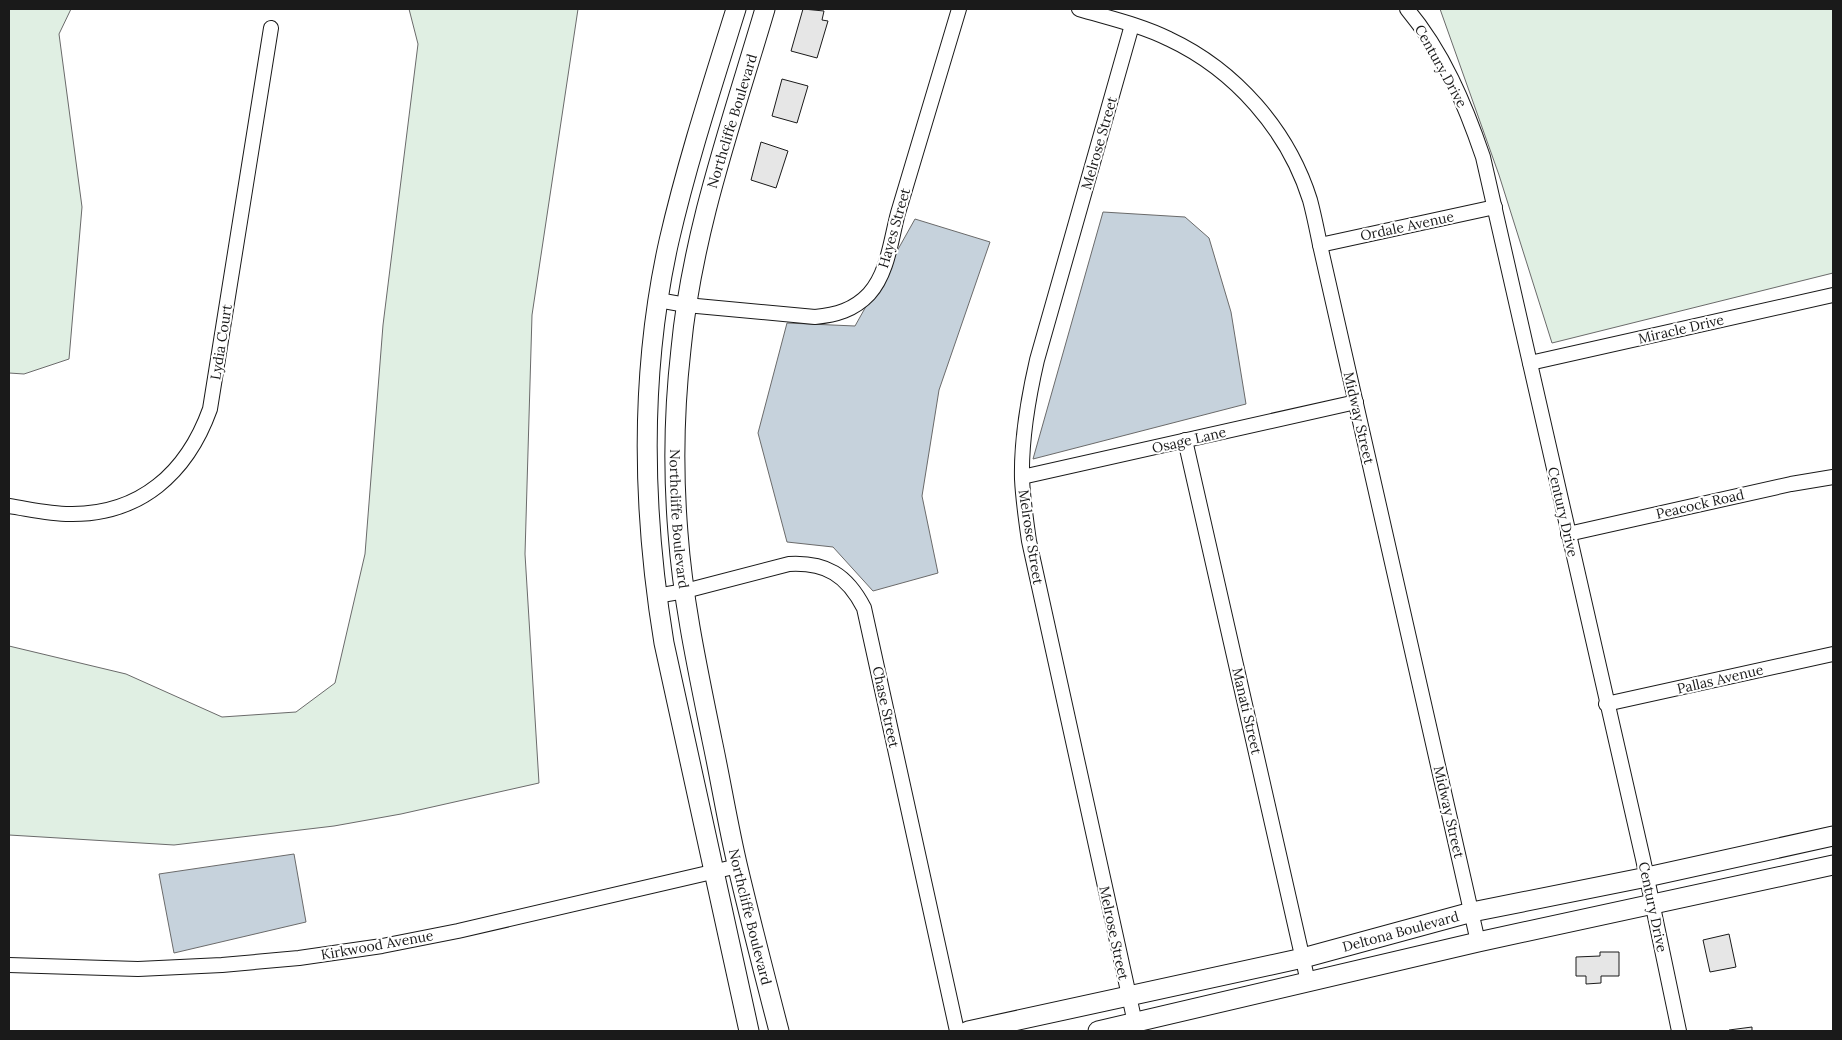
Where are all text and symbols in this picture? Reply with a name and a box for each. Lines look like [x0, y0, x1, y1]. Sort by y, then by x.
street label: Century Drive [1411, 21, 1471, 111]
street label: Northcliffe Boulevard [703, 52, 761, 190]
street label: Melrose Street [1077, 94, 1121, 192]
street label: Hayes Street [874, 185, 914, 270]
street label: Ordale Avenue [1359, 207, 1456, 245]
street label: Lydia Court [206, 302, 236, 381]
street label: Miracle Drive [1636, 310, 1726, 348]
street label: Midway Street [1340, 370, 1378, 466]
street label: Osage Lane [1150, 423, 1228, 457]
street label: Northcliffe Boulevard [666, 449, 693, 590]
street label: Century Drive [1544, 465, 1582, 559]
street label: Peacock Road [1654, 485, 1746, 523]
street label: Melrose Street [1015, 488, 1047, 586]
street label: Pallas Avenue [1675, 660, 1765, 698]
street label: Chase Street [869, 665, 904, 750]
street label: Manati Street [1228, 666, 1266, 757]
street label: Midway Street [1430, 764, 1468, 860]
street label: Northcliffe Boulevard [725, 847, 776, 987]
street label: Century Drive [1635, 860, 1671, 954]
street label: Melrose Street [1095, 884, 1133, 982]
street label: Deltona Boulevard [1340, 907, 1461, 956]
street label: Kirkwood Avenue [319, 926, 435, 964]

